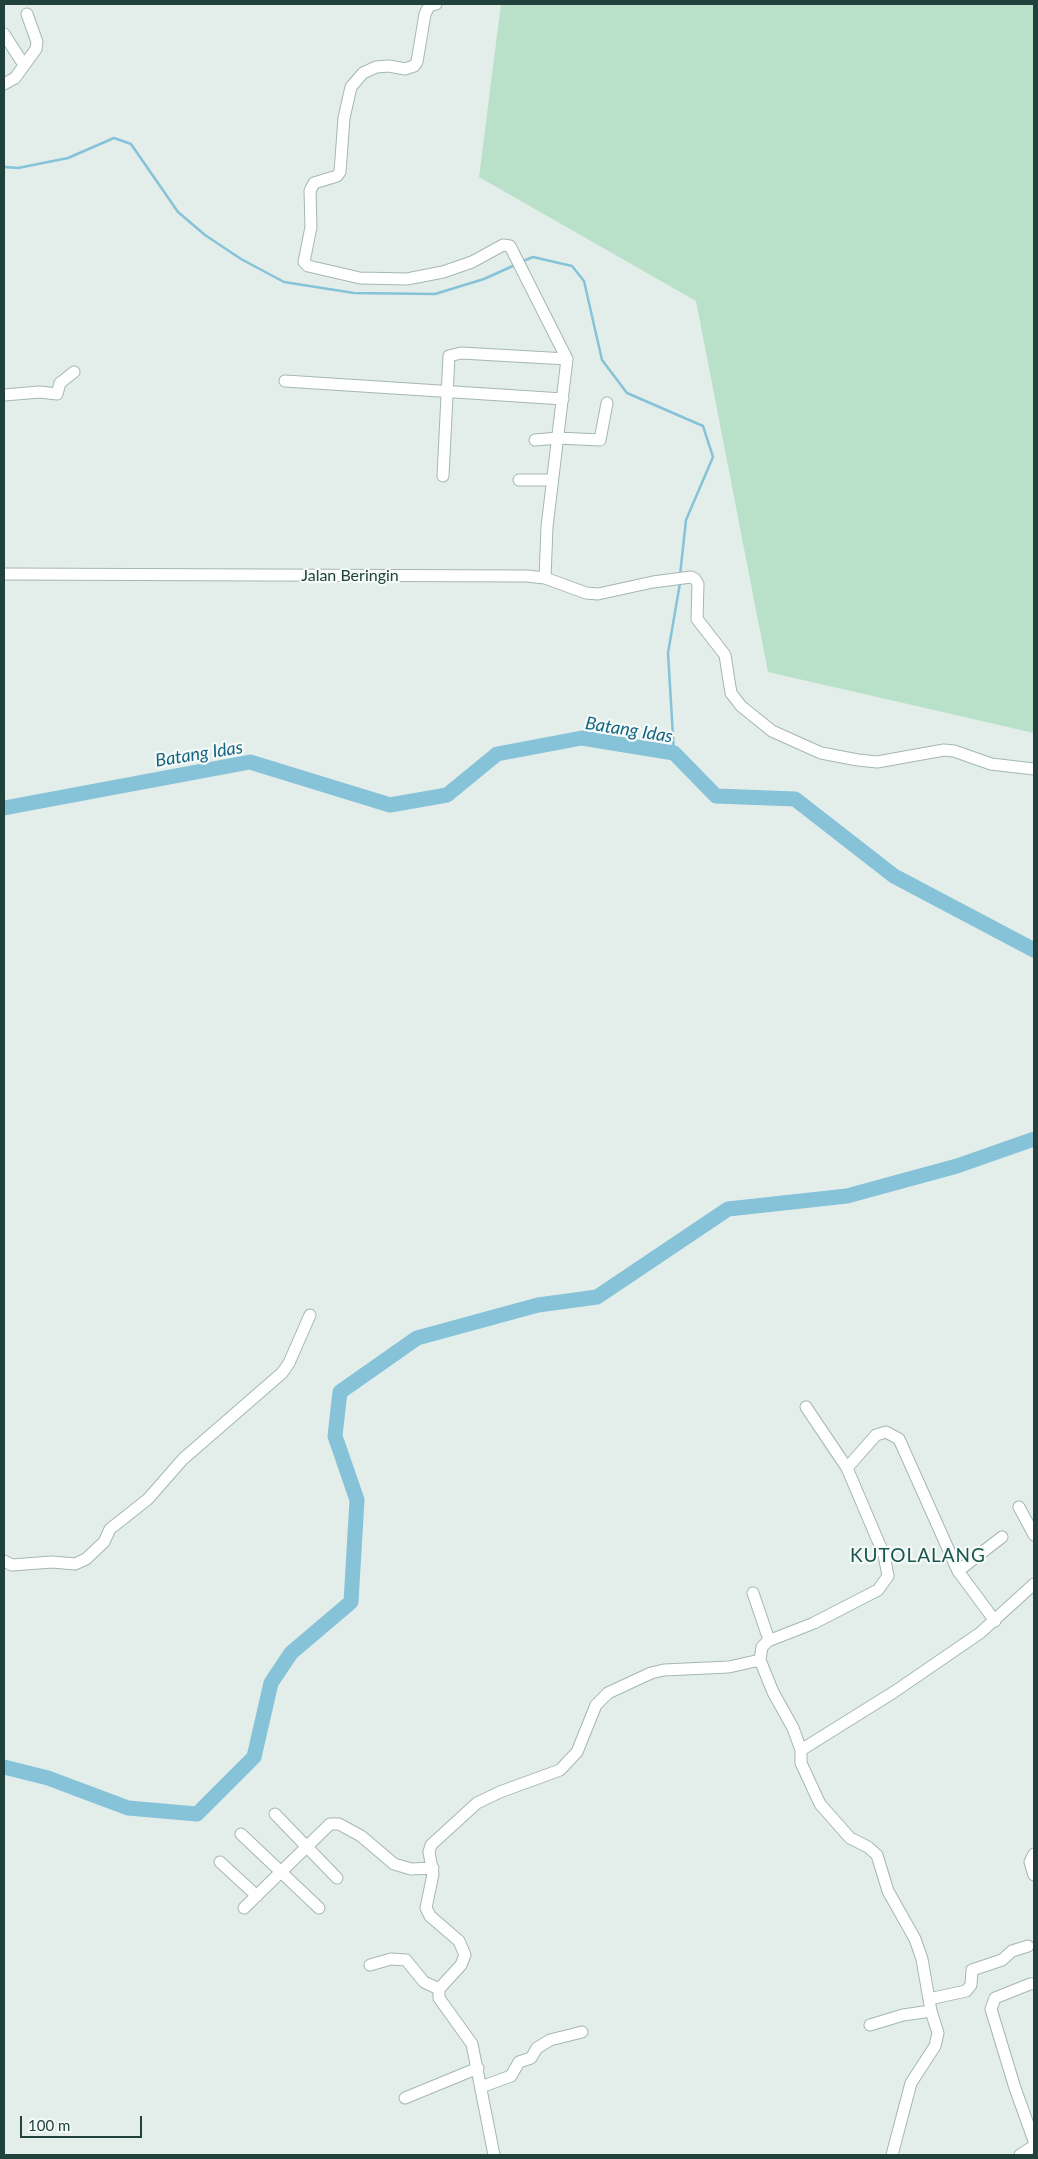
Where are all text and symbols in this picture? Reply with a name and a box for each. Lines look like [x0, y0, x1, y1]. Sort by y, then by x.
street label: Jalan Beringin [301, 566, 399, 586]
water label: Batang Idas [584, 712, 674, 748]
water label: Batang Idas [154, 736, 244, 772]
district label: KUTOLALANG [849, 1545, 987, 1567]
scale bar [22, 2106, 145, 2138]
text: 100 m [28, 2116, 70, 2134]

